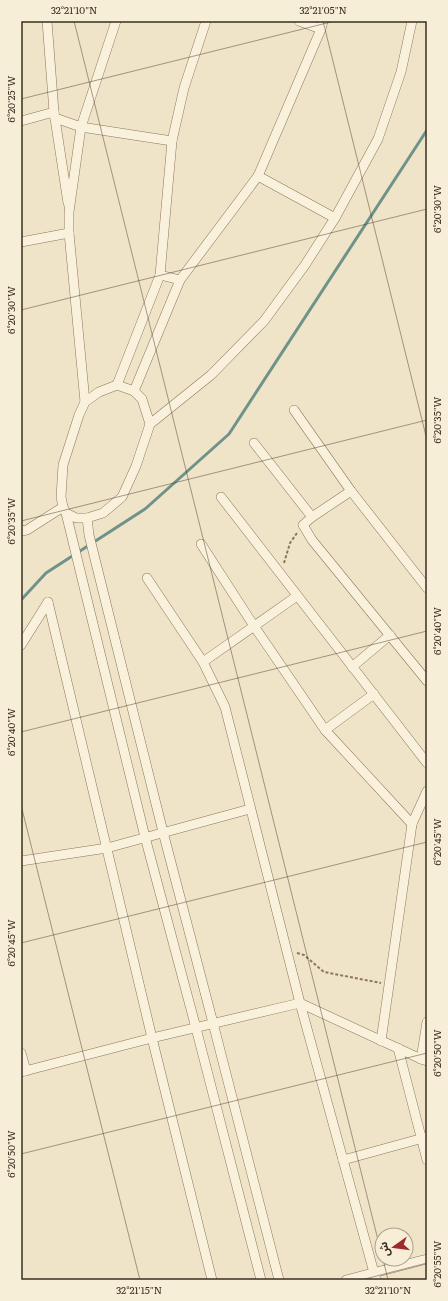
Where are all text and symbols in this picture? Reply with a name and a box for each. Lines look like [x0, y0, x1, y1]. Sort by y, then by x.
text: 32°21'10"N [51, 2, 97, 17]
text: 32°21'05"N [299, 2, 347, 17]
text: 6°20'25"W [3, 76, 18, 122]
text: 6°20'30"W [429, 185, 444, 233]
text: 6°20'30"W [3, 286, 18, 334]
text: 6°20'35"W [429, 396, 444, 444]
text: 6°20'35"W [3, 497, 18, 545]
text: 6°20'40"W [429, 607, 444, 655]
text: 6°20'40"W [3, 708, 18, 756]
text: 6°20'45"W [429, 818, 444, 866]
text: 6°20'45"W [3, 919, 18, 967]
text: 6°20'50"W [429, 1029, 444, 1077]
text: 6°20'50"W [3, 1130, 18, 1178]
north arrow [374, 1227, 414, 1267]
text: ش [374, 1240, 393, 1259]
text: 6°20'55"W [429, 1241, 444, 1287]
text: 32°21'15"N [116, 1282, 162, 1297]
text: 32°21'10"N [365, 1282, 411, 1297]

